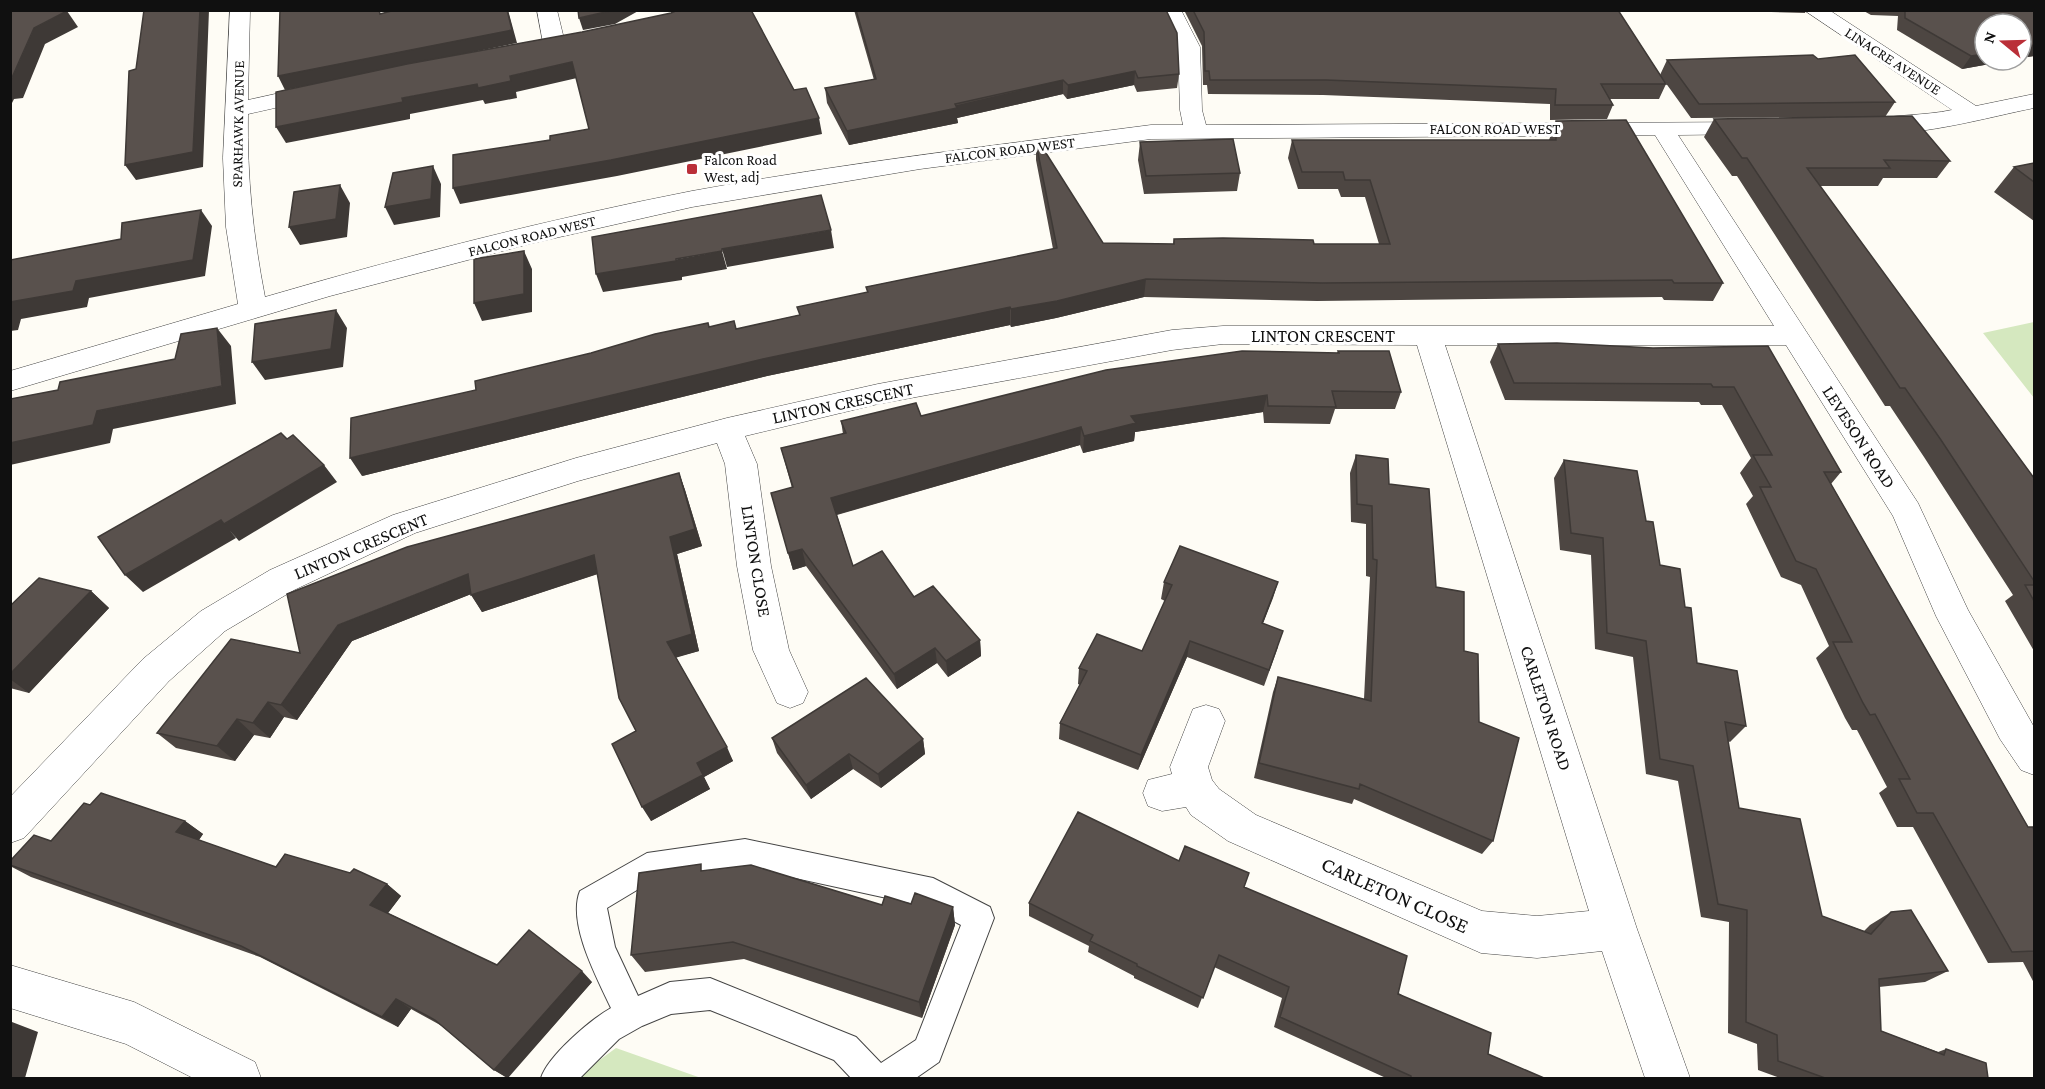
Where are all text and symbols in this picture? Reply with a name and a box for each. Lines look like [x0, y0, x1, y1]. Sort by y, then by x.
north arrow [1973, 12, 2033, 72]
street label: LINACRE AVENUE [1842, 24, 1944, 98]
text: N [1979, 29, 1999, 45]
street label: SPARHAWK AVENUE [229, 60, 247, 188]
street label: FALCON ROAD WEST [1430, 121, 1561, 137]
street label: FALCON ROAD WEST [944, 134, 1076, 166]
place label: Falcon Road West, adj [704, 152, 777, 186]
marker: Falcon Road West, adj [685, 162, 699, 176]
street label: FALCON ROAD WEST [467, 212, 597, 260]
street label: LINTON CRESCENT [1251, 326, 1395, 346]
street label: LINTON CRESCENT [771, 378, 916, 428]
street label: LEVESON ROAD [1818, 382, 1900, 492]
street label: LINTON CLOSE [737, 504, 775, 619]
street label: LINTON CRESCENT [291, 509, 431, 583]
street label: CARLETON ROAD [1516, 643, 1576, 773]
street label: CARLETON CLOSE [1318, 852, 1472, 938]

